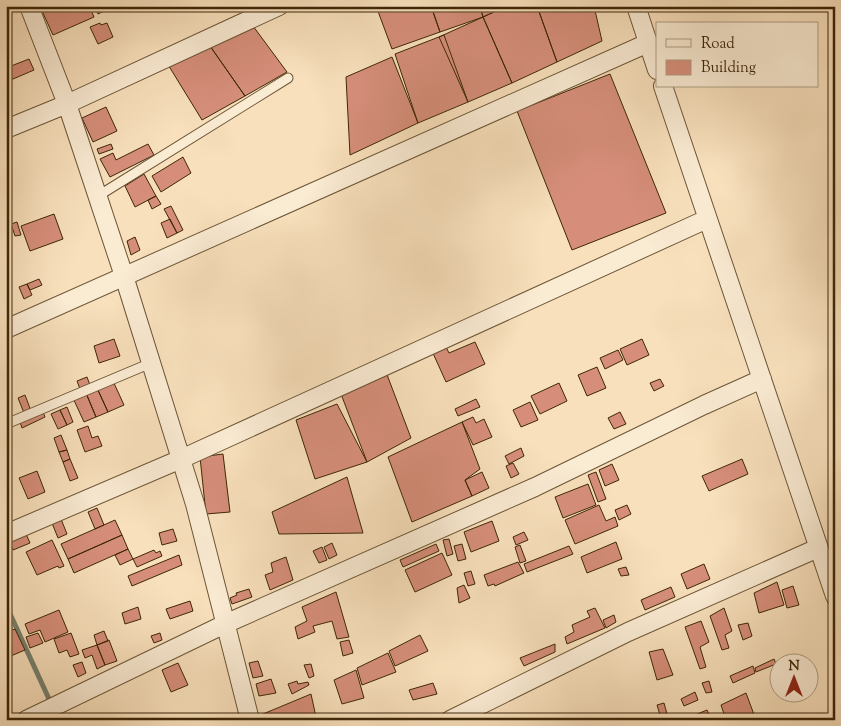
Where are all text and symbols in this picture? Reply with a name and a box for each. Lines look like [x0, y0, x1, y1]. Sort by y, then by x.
legend [656, 22, 818, 88]
text: Road [701, 34, 735, 55]
text: Building [701, 58, 756, 79]
north arrow [768, 654, 818, 704]
text: N [788, 657, 800, 677]

